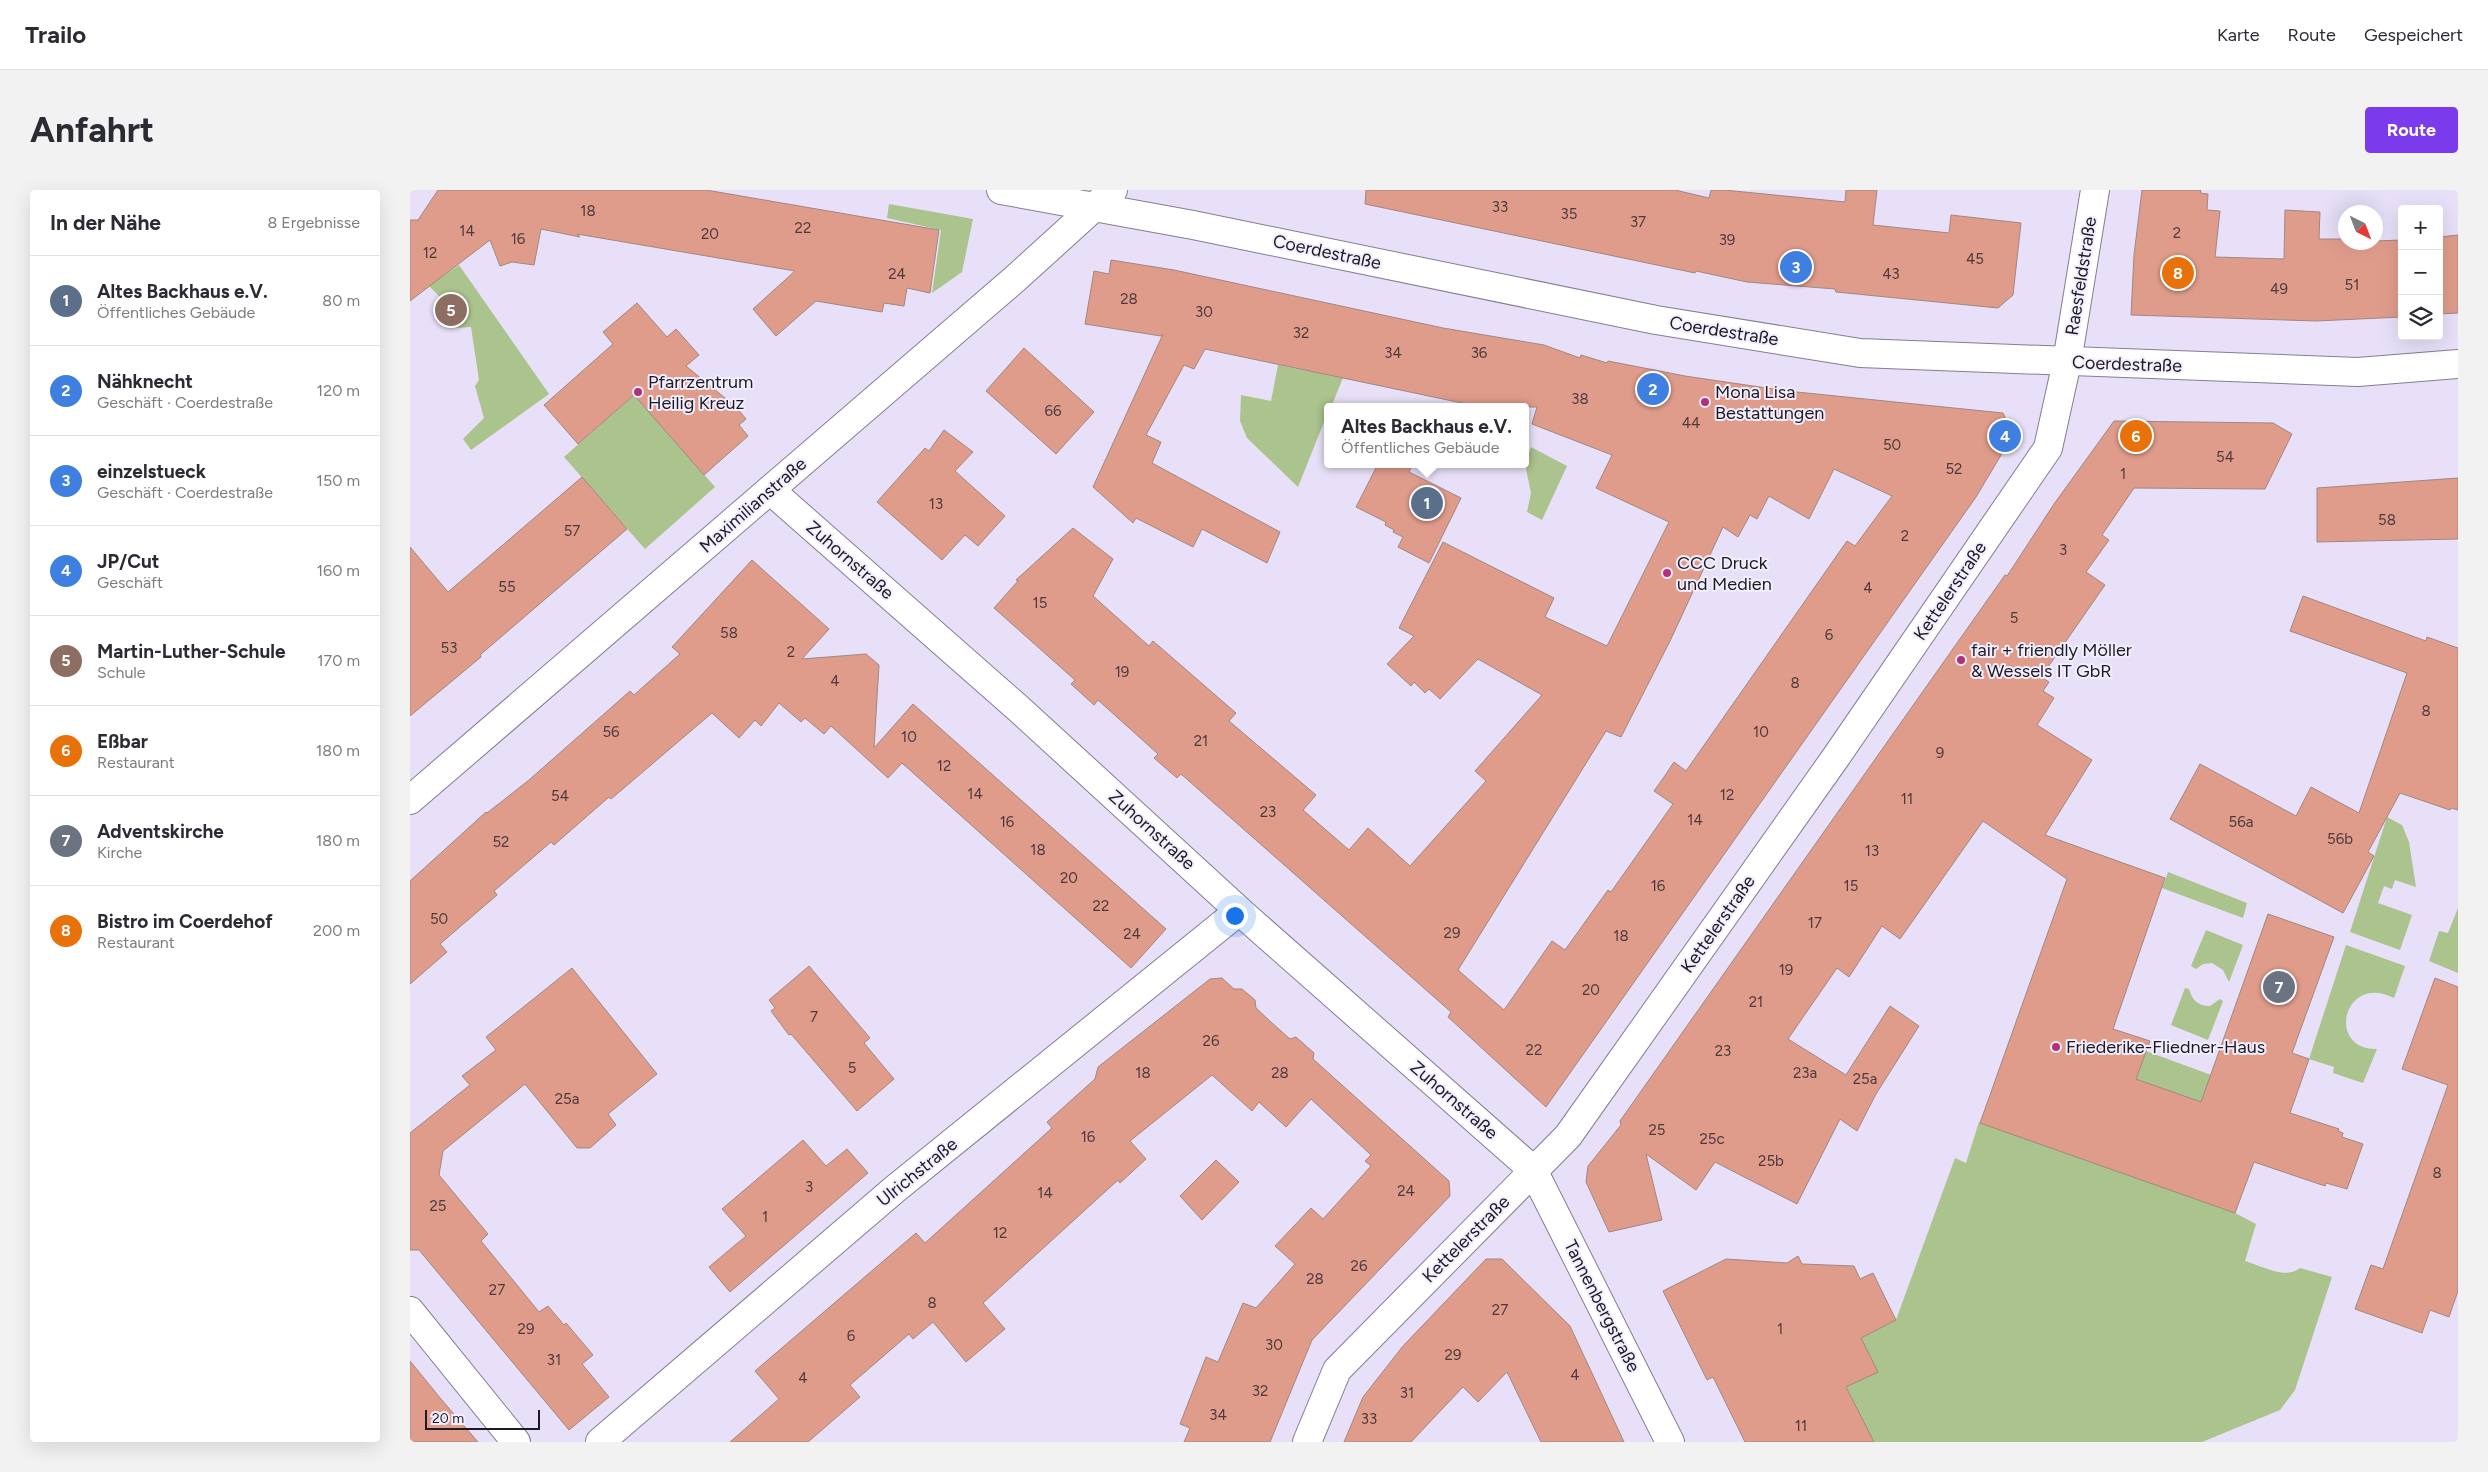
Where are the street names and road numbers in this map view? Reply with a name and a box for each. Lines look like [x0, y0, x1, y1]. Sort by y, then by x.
street label: Raesfeldstraße [2061, 215, 2101, 337]
street label: Coerdestraße [1271, 230, 1383, 274]
street label: Coerdestraße [1668, 312, 1780, 351]
street label: Coerdestraße [2072, 351, 2183, 377]
street label: Maximilianstraße [695, 452, 811, 557]
street label: Zuhornstraße [802, 516, 898, 604]
street label: Kettelerstraße [1909, 537, 1991, 645]
street label: Zuhornstraße [1104, 785, 1200, 875]
street label: Kettelerstraße [1676, 871, 1760, 977]
street label: Zuhornstraße [1406, 1056, 1502, 1144]
street label: Ulrichstraße [872, 1133, 962, 1211]
street label: Kettelerstraße [1418, 1191, 1514, 1287]
street label: Tannenbergstraße [1559, 1236, 1645, 1376]

